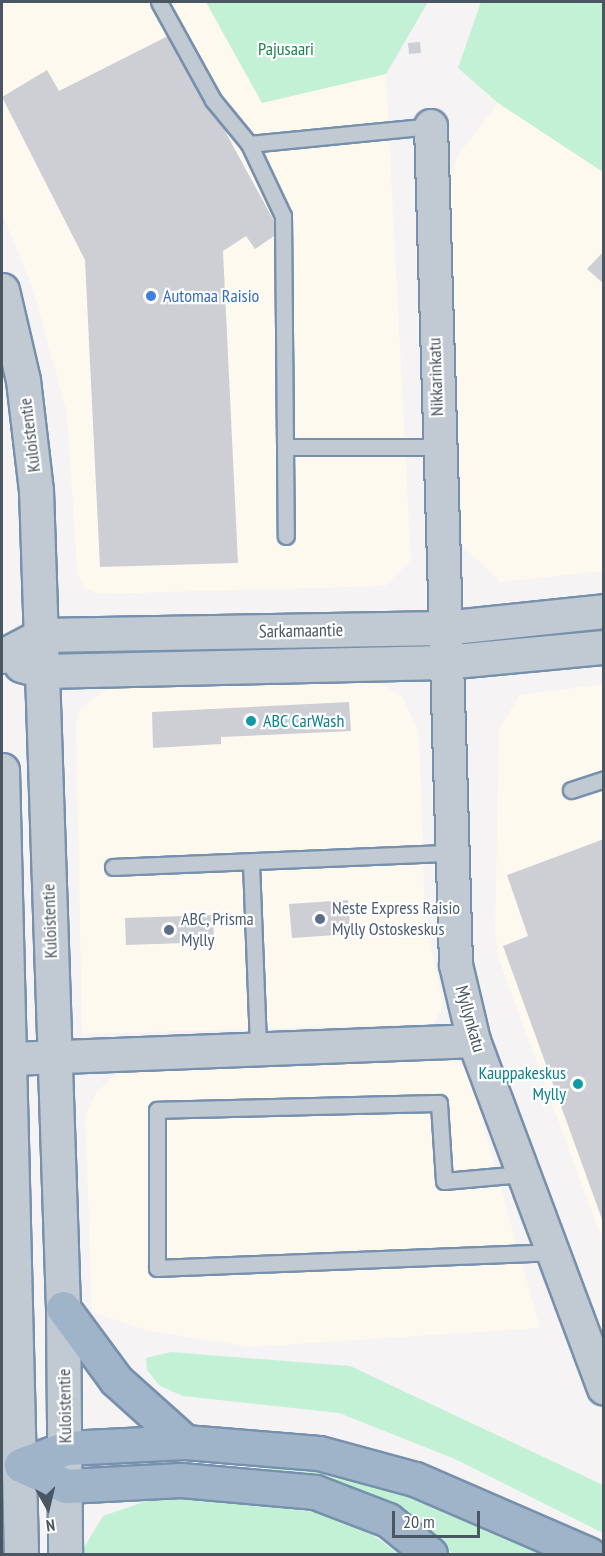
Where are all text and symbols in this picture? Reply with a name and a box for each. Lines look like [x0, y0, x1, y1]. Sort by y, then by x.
park label: Pajusaari [258, 38, 314, 60]
place label: Automaa Raisio [163, 285, 259, 307]
marker: Automaa Raisio [144, 289, 158, 303]
street label: Nikkarinkatu [424, 337, 448, 417]
street label: Kuloistentie [15, 397, 45, 473]
street label: Sarkamaantie [259, 619, 343, 643]
place label: ABC CarWash [263, 710, 345, 732]
marker: ABC CarWash [244, 714, 258, 728]
street label: Kuloistentie [38, 883, 62, 959]
place label: Neste Express Raisio Mylly Ostoskeskus [332, 898, 460, 940]
place label: ABC, Prisma Mylly [181, 909, 255, 952]
marker: Neste Express Raisio Mylly Ostoskeskus [313, 912, 327, 926]
marker: ABC, Prisma Mylly [162, 923, 176, 937]
street label: Myllynkatu [450, 983, 490, 1055]
place label: Kauppakeskus Mylly [478, 1063, 566, 1106]
marker: Kauppakeskus Mylly [571, 1077, 585, 1091]
street label: Kuloistentie [54, 1368, 76, 1444]
north arrow [18, 1478, 78, 1538]
scale bar [395, 1499, 484, 1537]
text: 20 m [403, 1510, 435, 1533]
text: N [45, 1515, 56, 1536]

